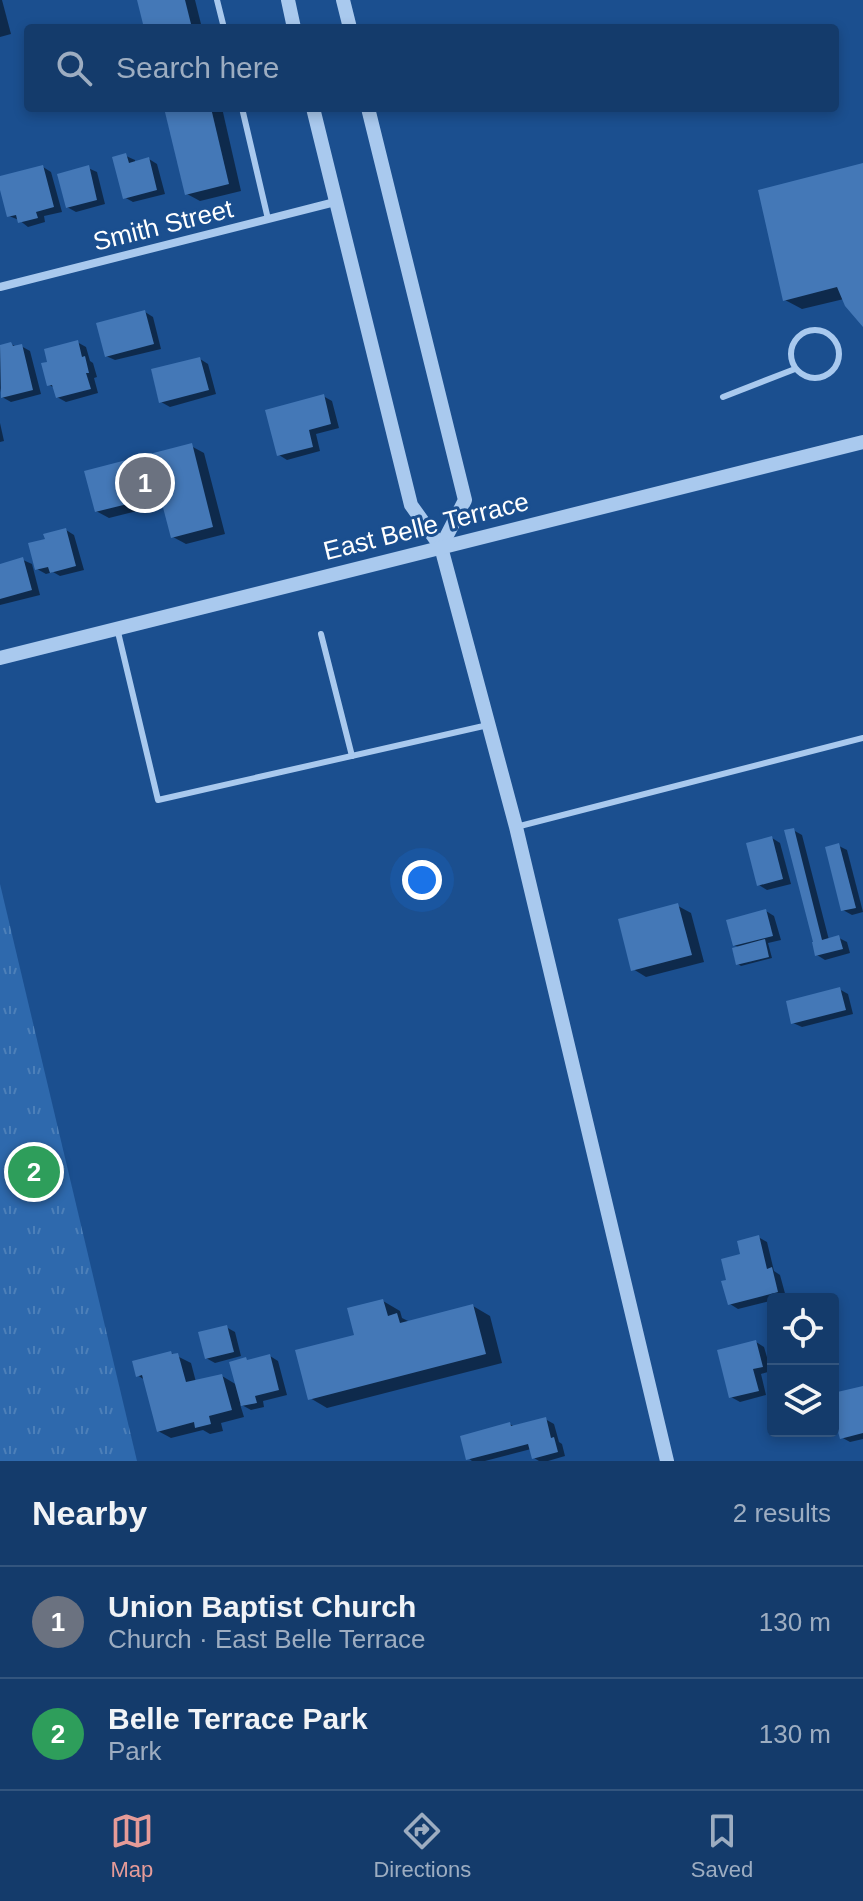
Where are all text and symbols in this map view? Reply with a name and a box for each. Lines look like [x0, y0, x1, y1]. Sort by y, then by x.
search box [24, 24, 839, 112]
icon: search [52, 46, 96, 90]
text: Search here [116, 51, 279, 84]
street label: Smith Street [90, 193, 237, 257]
pin: 1 [119, 453, 171, 513]
street label: East Belle Terrace [320, 486, 532, 566]
your location [402, 860, 442, 900]
pin: 2 [8, 1142, 60, 1202]
map controls [767, 1293, 839, 1437]
button: locate [767, 1293, 839, 1365]
button: layers [767, 1365, 839, 1437]
text: Nearby [32, 1494, 147, 1532]
text: 2 results [733, 1498, 831, 1528]
text: Union Baptist Church [108, 1590, 416, 1623]
text: 1 [51, 1607, 65, 1637]
text: 130 m [759, 1607, 831, 1637]
text: Church · East Belle Terrace [108, 1624, 425, 1654]
text: Belle Terrace Park [108, 1702, 368, 1735]
text: 2 [51, 1719, 65, 1749]
text: 130 m [759, 1719, 831, 1749]
text: Park [108, 1736, 161, 1766]
tab: Map [110, 1809, 154, 1883]
tab: Directions [373, 1809, 471, 1883]
tab: Saved [691, 1809, 753, 1883]

